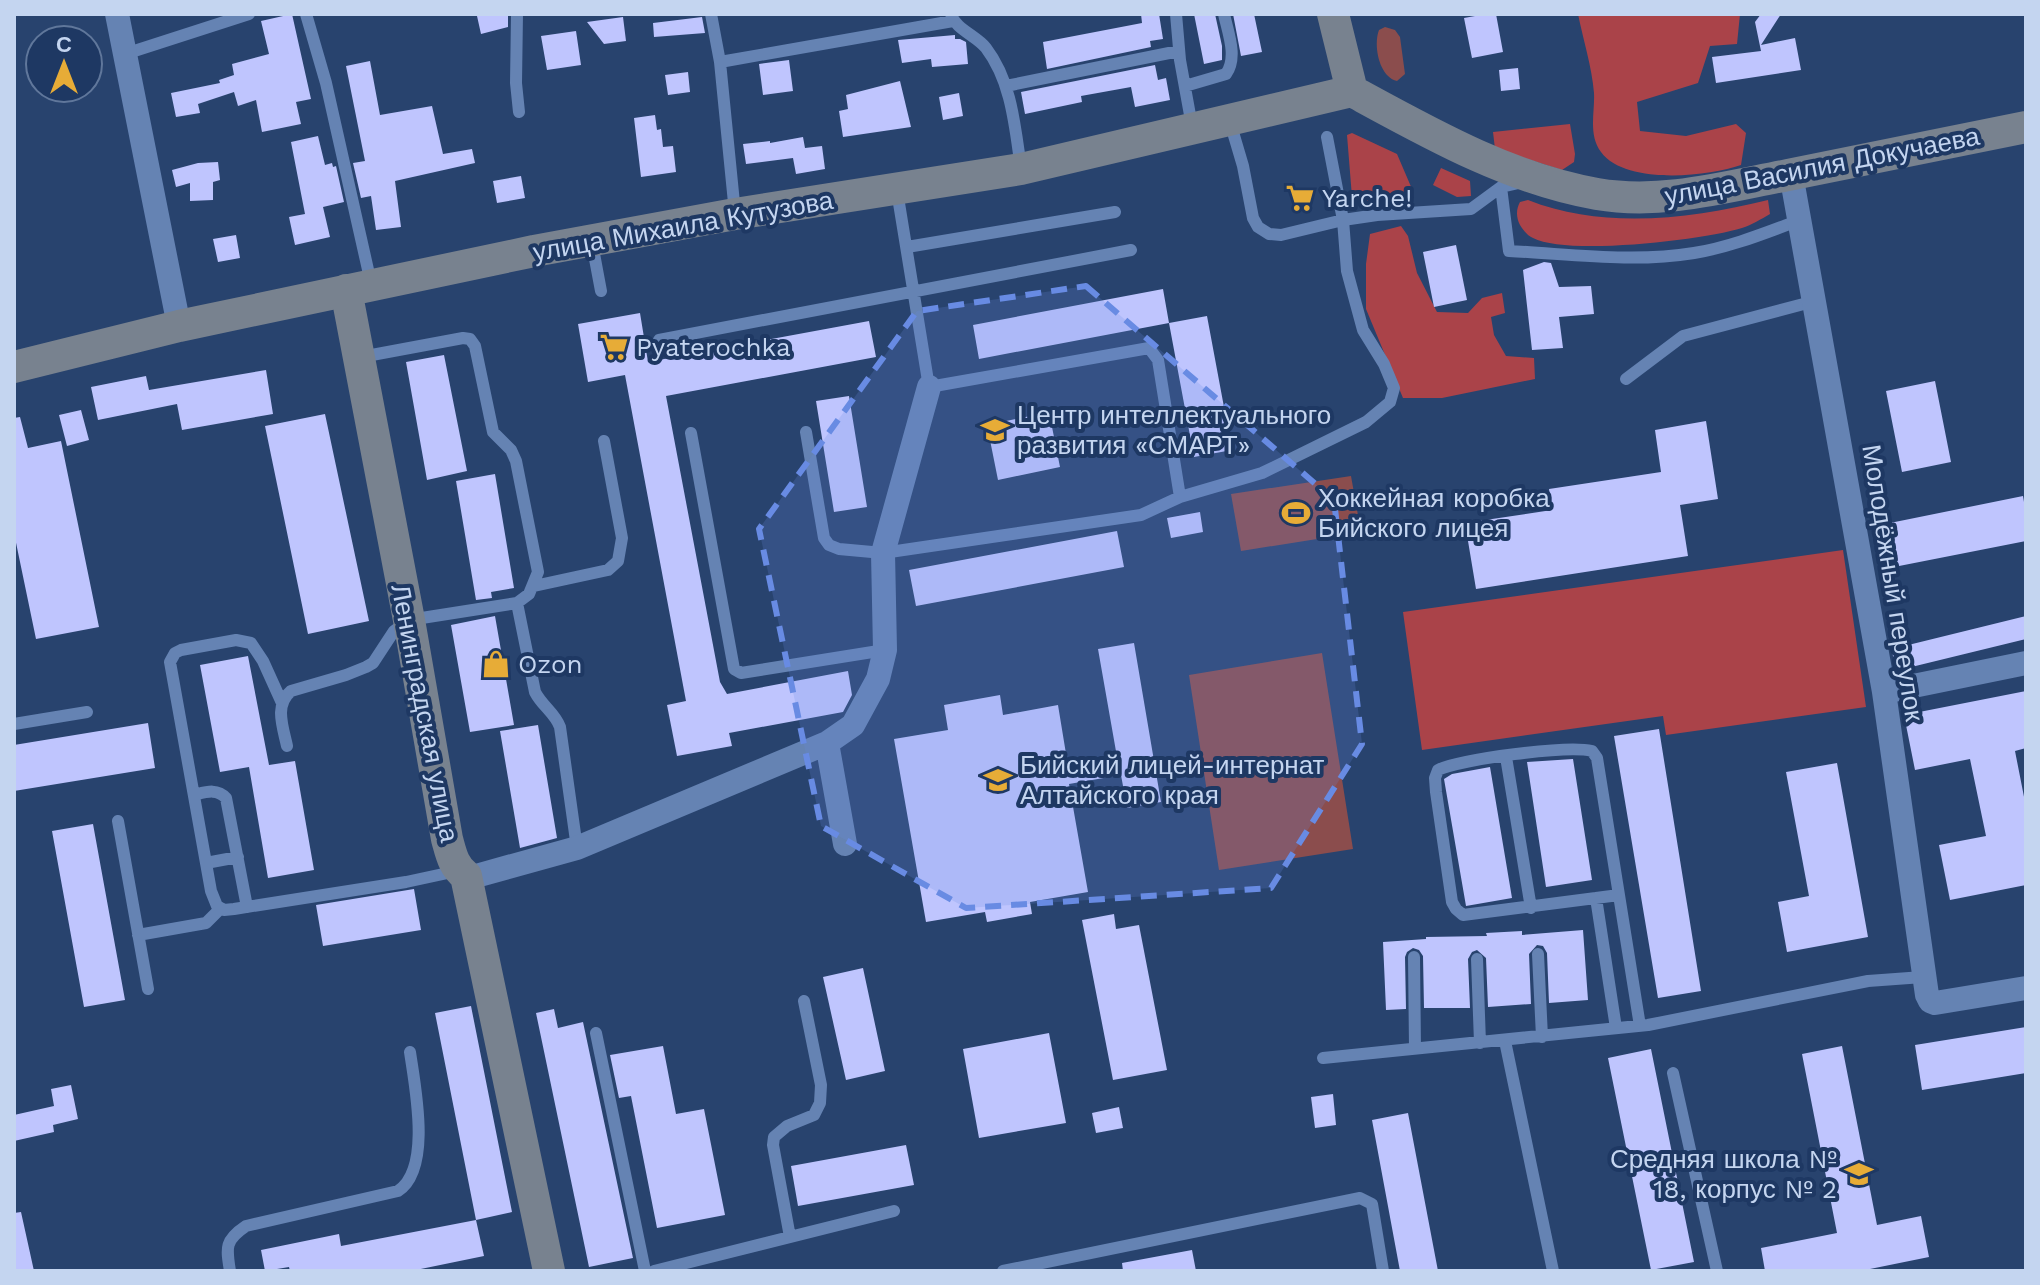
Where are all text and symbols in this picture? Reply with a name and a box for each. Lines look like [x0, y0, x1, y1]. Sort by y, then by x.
north arrow [24, 24, 104, 104]
text: С [56, 32, 72, 57]
street label: улица Василия Докучаева [1662, 121, 1982, 211]
supermarket icon: Yarche! [1285, 183, 1315, 213]
place label: Yarche! [1322, 183, 1412, 213]
street label: улица Михаила Кутузова [531, 185, 836, 267]
supermarket icon: Pyaterochka [599, 332, 629, 362]
place label: Pyaterochka [636, 332, 791, 362]
place label: Центр интеллектуального развития «СМАРТ» [1017, 400, 1331, 460]
school or university icon: Центр интеллектуального развития «СМАРТ» [980, 415, 1010, 445]
street label: Молодёжный переулок [1856, 443, 1930, 724]
place label: Хоккейная коробка Бийского лицея [1318, 483, 1550, 543]
sports icon: Хоккейная коробка Бийского лицея [1281, 498, 1311, 528]
street label: Ленинградская улица [385, 581, 465, 845]
shop icon: Ozon [481, 649, 511, 679]
place label: Ozon [518, 649, 583, 679]
place label: Бийский лицей-интернат Алтайского края [1020, 750, 1325, 810]
school or university icon: Бийский лицей-интернат Алтайского края [983, 765, 1013, 795]
place label: Средняя школа № 18, корпус № 2 [1610, 1144, 1837, 1204]
school or university icon: Средняя школа № 18, корпус № 2 [1844, 1159, 1874, 1189]

